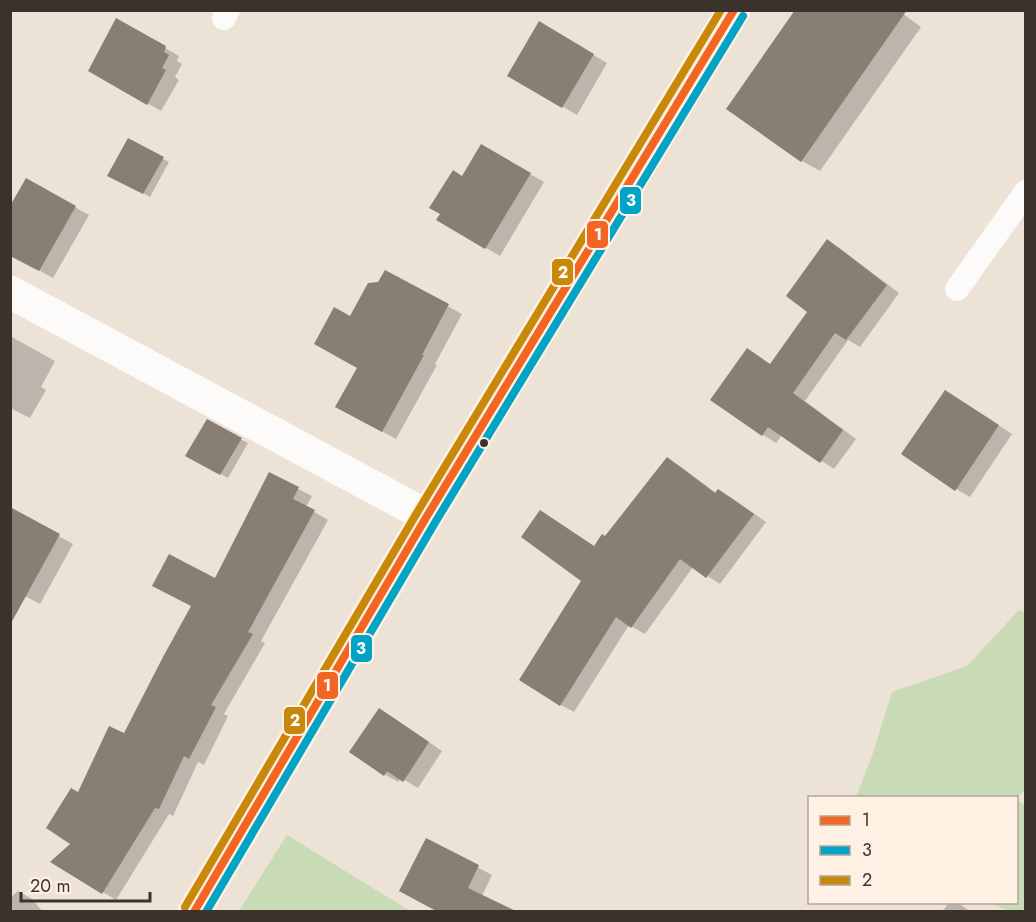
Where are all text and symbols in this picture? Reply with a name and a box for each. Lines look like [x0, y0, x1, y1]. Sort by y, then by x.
line badge: 3 [619, 186, 642, 215]
text: 3 [626, 189, 636, 212]
line badge: 1 [586, 220, 609, 249]
text: 1 [594, 223, 602, 246]
line badge: 2 [551, 258, 574, 286]
text: 2 [558, 261, 568, 284]
unlabelled marker [478, 437, 490, 449]
line badge: 3 [350, 634, 373, 663]
text: 3 [356, 637, 366, 660]
line badge: 1 [316, 671, 339, 700]
text: 1 [323, 674, 331, 697]
line badge: 2 [283, 706, 306, 735]
text: 2 [290, 709, 300, 732]
legend [808, 796, 1018, 904]
text: 1 [862, 807, 870, 833]
text: 3 [862, 837, 872, 863]
scale bar [21, 865, 150, 903]
text: 2 [862, 867, 872, 893]
text: 20 m [30, 873, 70, 899]

